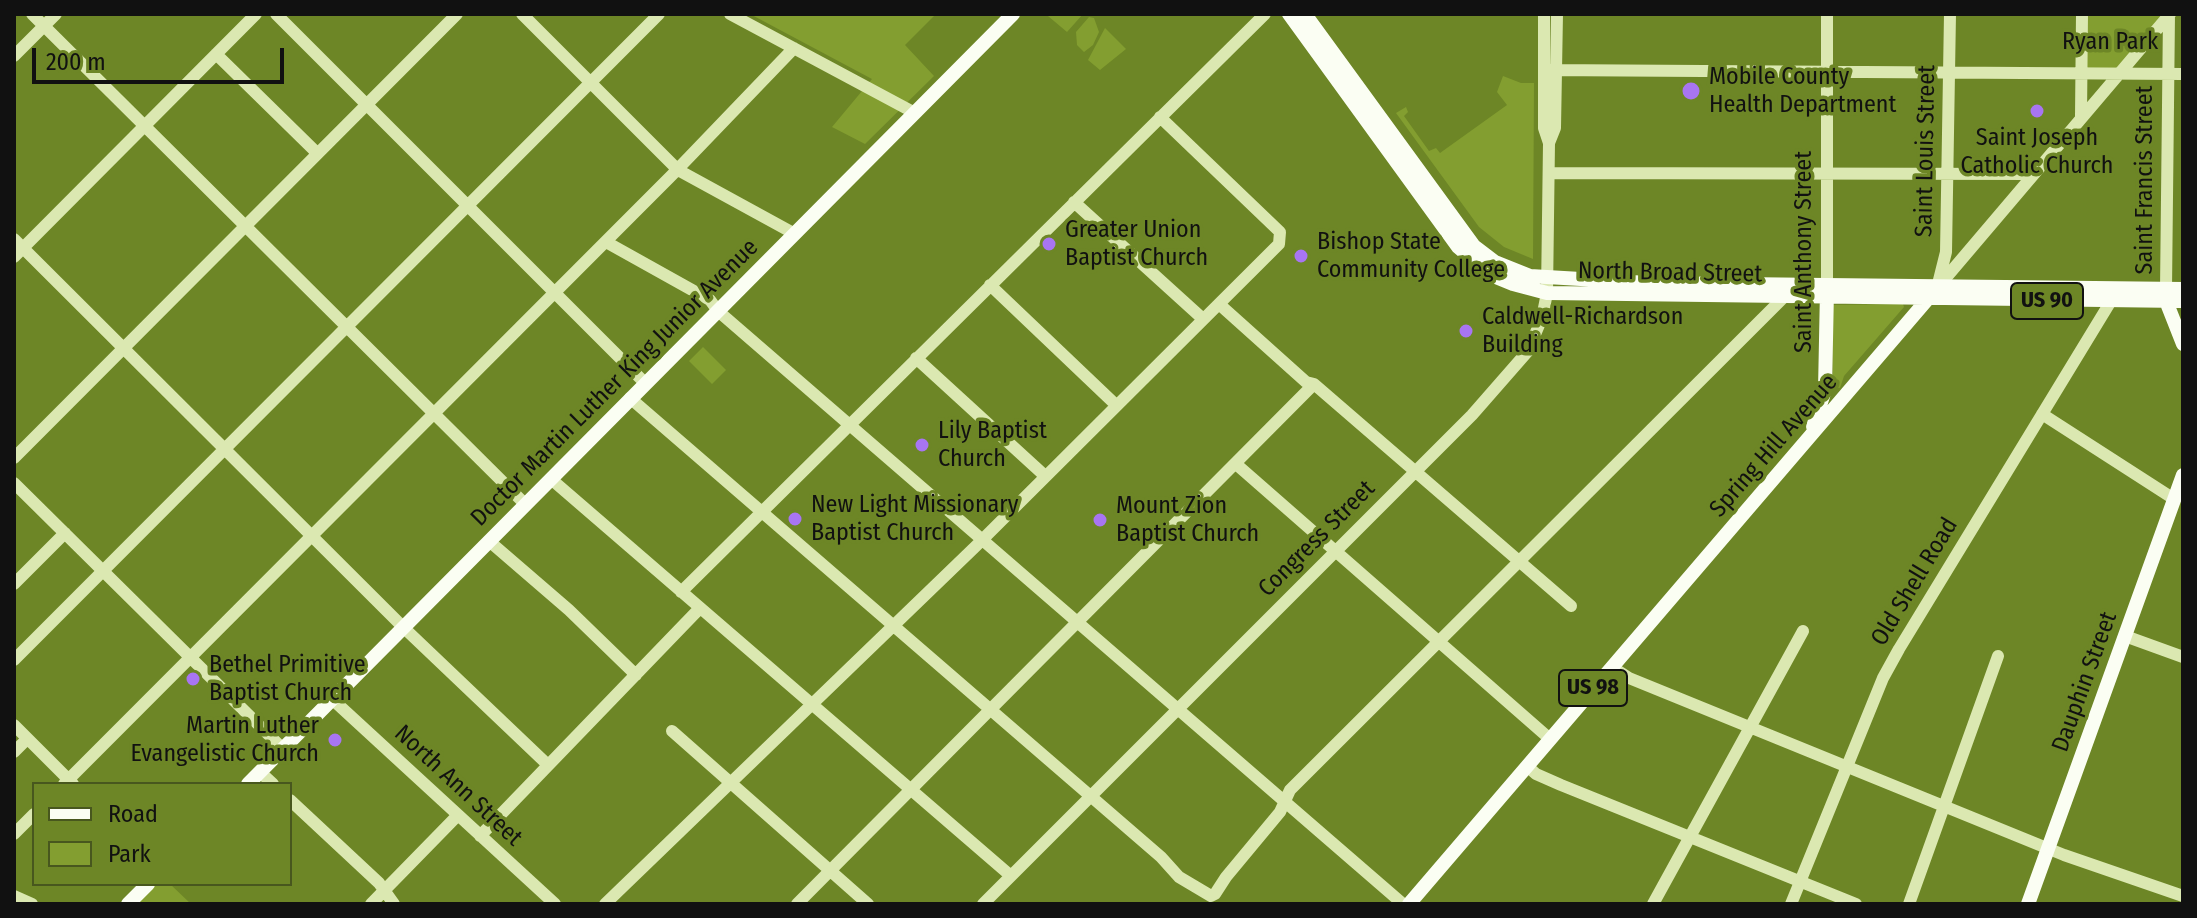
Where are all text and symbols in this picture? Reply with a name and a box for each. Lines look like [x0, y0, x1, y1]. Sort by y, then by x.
park label: Ryan Park [2062, 28, 2158, 56]
scale bar [36, 32, 288, 82]
text: 200 m [46, 48, 106, 76]
place label: Mobile County Health Department [1709, 63, 1896, 119]
street label: Saint Louis Street [1910, 65, 1942, 237]
marker: Mobile County Health Department [1680, 80, 1702, 102]
street label: Saint Francis Street [2131, 86, 2159, 274]
marker: Saint Joseph Catholic Church [2028, 102, 2046, 120]
place label: Saint Joseph Catholic Church [1961, 124, 2113, 180]
street label: Saint Anthony Street [1790, 151, 1818, 353]
place label: Greater Union Baptist Church [1065, 216, 1208, 272]
place label: Bishop State Community College [1317, 228, 1505, 284]
street label: Doctor Martin Luther King Junior Avenue [465, 233, 765, 533]
marker: Greater Union Baptist Church [1040, 235, 1058, 253]
marker: Bishop State Community College [1292, 247, 1310, 265]
street label: North Broad Street [1578, 257, 1762, 289]
road number: US 90 [2011, 283, 2083, 319]
place label: Caldwell-Richardson Building [1482, 303, 1683, 359]
marker: Caldwell-Richardson Building [1457, 322, 1475, 340]
street label: Spring Hill Avenue [1704, 369, 1844, 523]
place label: Lily Baptist Church [938, 417, 1047, 473]
marker: Lily Baptist Church [913, 436, 931, 454]
street label: Congress Street [1253, 475, 1381, 603]
place label: New Light Missionary Baptist Church [811, 491, 1018, 547]
place label: Mount Zion Baptist Church [1116, 492, 1259, 548]
marker: New Light Missionary Baptist Church [786, 510, 804, 528]
marker: Mount Zion Baptist Church [1091, 511, 1109, 529]
street label: Old Shell Road [1866, 513, 1964, 651]
street label: Dauphin Street [2046, 608, 2124, 756]
place label: Bethel Primitive Baptist Church [209, 651, 366, 707]
marker: Bethel Primitive Baptist Church [184, 670, 202, 688]
road number: US 98 [1559, 670, 1627, 706]
place label: Martin Luther Evangelistic Church [131, 712, 319, 768]
street label: North Ann Street [388, 719, 528, 853]
marker: Martin Luther Evangelistic Church [326, 731, 344, 749]
legend [32, 782, 292, 886]
text: Road [108, 800, 158, 828]
text: Park [108, 840, 151, 868]

